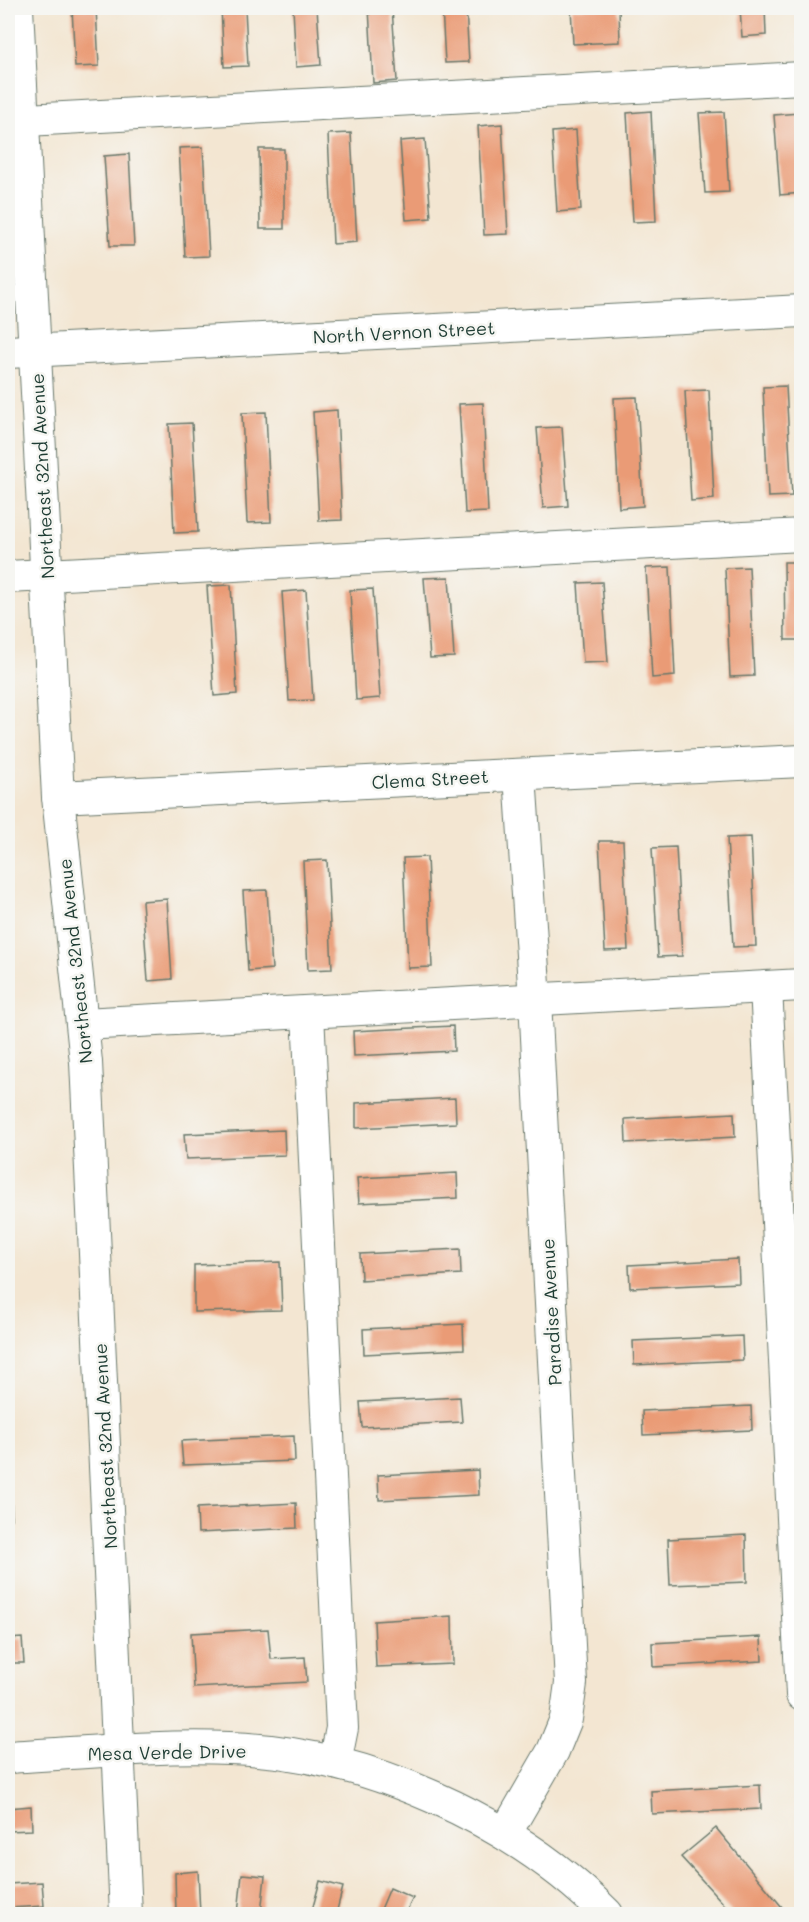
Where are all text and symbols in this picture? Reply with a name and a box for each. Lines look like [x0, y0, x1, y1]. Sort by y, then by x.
street label: North Vernon Street [312, 315, 496, 349]
street label: Northeast 32nd Avenue [25, 373, 59, 579]
street label: Clema Street [371, 764, 489, 794]
street label: Northeast 32nd Avenue [52, 857, 98, 1065]
street label: Paradise Avenue [535, 1238, 567, 1386]
street label: Northeast 32nd Avenue [88, 1343, 122, 1549]
street label: Mesa Verde Drive [87, 1739, 247, 1765]

